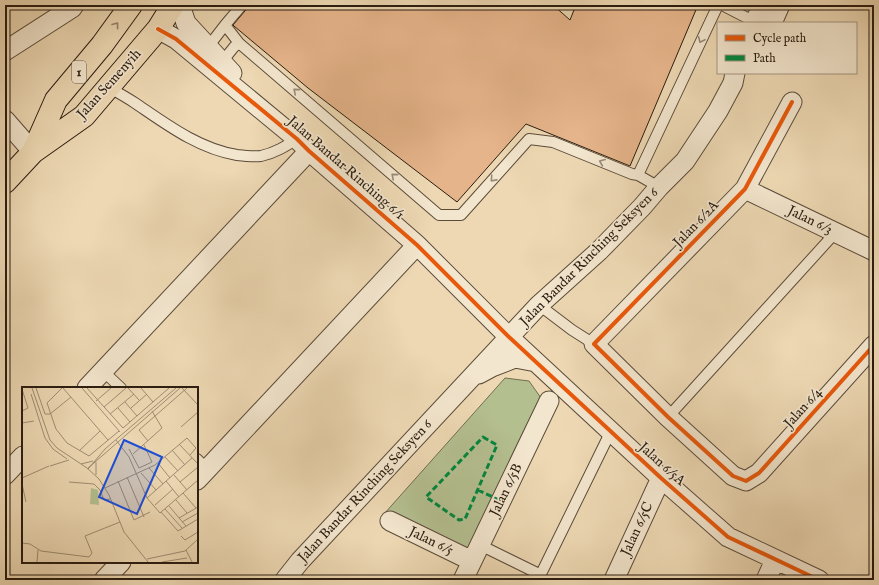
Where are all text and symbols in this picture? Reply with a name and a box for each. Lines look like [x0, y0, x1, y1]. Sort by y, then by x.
one-way arrow [111, 22, 118, 29]
legend [717, 22, 857, 74]
text: Cycle path [753, 31, 807, 47]
one-way arrow [698, 36, 706, 44]
street label: Jalan Semenyih [72, 45, 146, 124]
text: Path [753, 51, 776, 66]
road number: 1 [72, 61, 86, 83]
one-way arrow [293, 88, 301, 96]
street label: Jalan Bandar Rinching 6/1 [282, 111, 408, 224]
one-way arrow [598, 158, 605, 166]
one-way arrow [391, 174, 399, 181]
one-way arrow [491, 174, 498, 182]
street label: Jalan Bandar Rinching Seksyen 6 [514, 183, 663, 332]
street label: Jalan 6/2A [668, 196, 723, 253]
street label: Jalan 6/3 [783, 201, 835, 239]
street label: Jalan 6/4 [779, 384, 826, 434]
inset map [22, 387, 198, 563]
street label: Jalan Bandar Rinching Seksyen 6 [293, 415, 437, 568]
street label: Jalan 6/5A [633, 437, 690, 490]
street label: Jalan 6/5B [485, 461, 527, 521]
street label: Jalan 6/5C [616, 499, 657, 561]
street label: Jalan 6/5 [404, 522, 456, 560]

